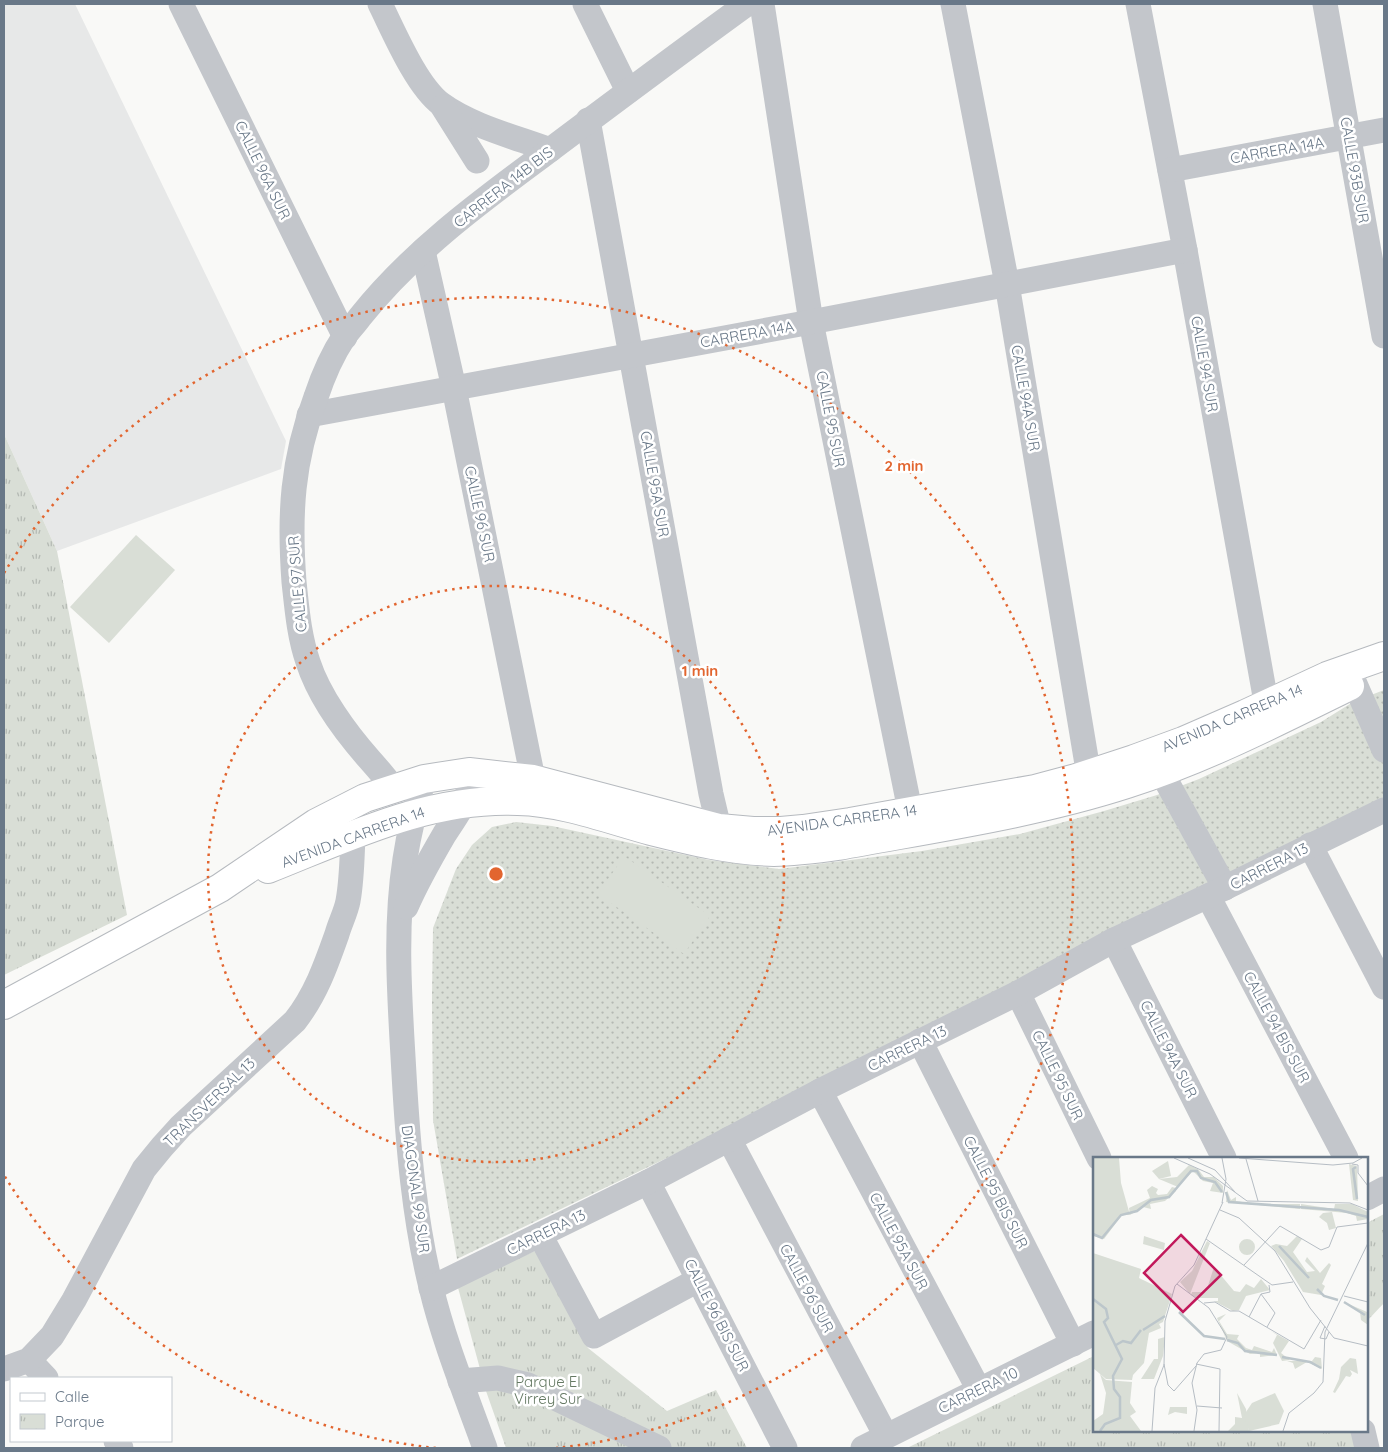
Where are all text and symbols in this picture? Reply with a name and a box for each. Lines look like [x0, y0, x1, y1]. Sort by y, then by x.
street label: CALLE 93B SUR [1336, 115, 1374, 225]
street label: CALLE 96A SUR [231, 118, 295, 222]
street label: CARRERA 14A [1229, 132, 1326, 168]
street label: CARRERA 14B BIS [449, 142, 557, 232]
street label: CALLE 94 SUR [1187, 314, 1223, 414]
street label: CARRERA 14A [699, 316, 796, 352]
street label: CALLE 94A SUR [1007, 344, 1045, 452]
street label: CALLE 95 SUR [812, 369, 850, 469]
street label: CALLE 95A SUR [636, 429, 674, 539]
text: 2 min [884, 456, 924, 475]
street label: CALLE 96 SUR [461, 464, 499, 564]
street label: CALLE 97 SUR [283, 535, 311, 633]
text: 1 min [682, 661, 718, 680]
street label: AVENIDA CARRERA 14 [1159, 680, 1305, 756]
street label: AVENIDA CARRERA 14 [766, 800, 918, 840]
street label: AVENIDA CARRERA 14 [279, 802, 427, 872]
street label: CARRERA 13 [1227, 838, 1311, 894]
centre of rings [487, 865, 505, 883]
street label: CALLE 94 BIS SUR [1240, 968, 1314, 1086]
street label: CALLE 94A SUR [1136, 997, 1202, 1101]
street label: CARRERA 13 [864, 1021, 950, 1075]
street label: CALLE 95 SUR [1028, 1027, 1088, 1123]
street label: TRANSVERSAL 13 [159, 1053, 259, 1151]
street label: DIAGONAL 99 SUR [398, 1124, 434, 1254]
street label: CALLE 95 BIS SUR [959, 1132, 1033, 1252]
inset map [1093, 1157, 1368, 1432]
street label: CALLE 95A SUR [865, 1189, 933, 1293]
street label: CARRERA 13 [503, 1205, 589, 1259]
street label: CALLE 96 SUR [776, 1240, 838, 1336]
street label: CALLE 96 BIS SUR [680, 1256, 754, 1374]
street label: CARRERA 10 [935, 1362, 1021, 1417]
park label: Parque El Virrey Sur [514, 1372, 582, 1408]
legend [10, 1377, 172, 1442]
text: Calle [55, 1387, 89, 1406]
text: Parque [55, 1412, 105, 1431]

